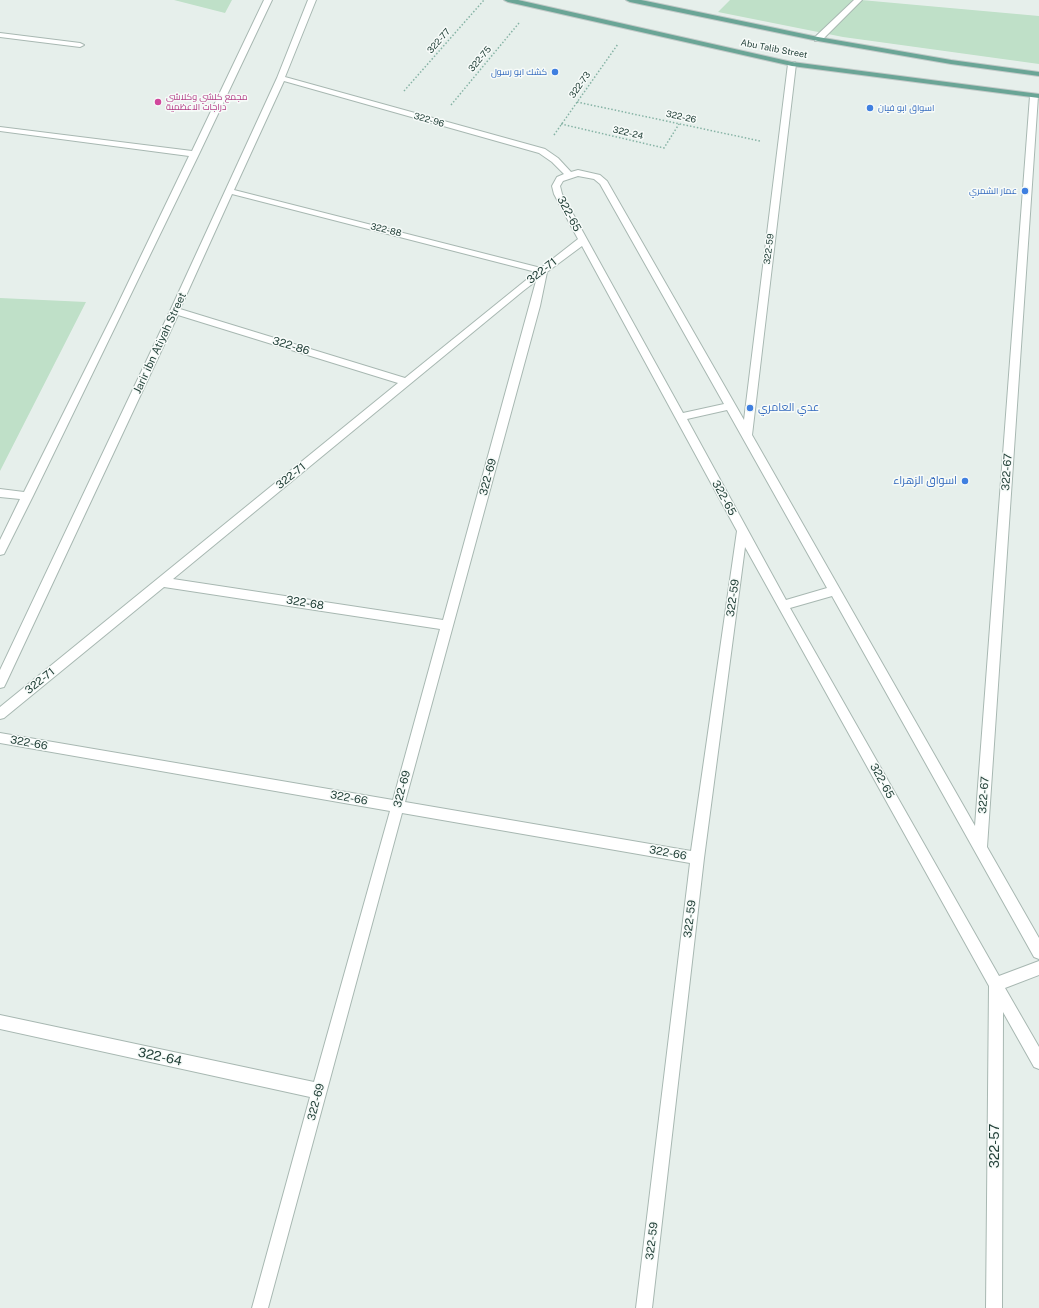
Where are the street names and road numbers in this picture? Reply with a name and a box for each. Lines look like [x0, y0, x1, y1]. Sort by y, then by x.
street label: 322-77 [425, 26, 453, 56]
street label: Abu Talib Street [740, 37, 808, 61]
street label: 322-75 [466, 44, 494, 74]
street label: 322-73 [567, 70, 593, 100]
street label: 322-26 [665, 109, 697, 125]
street label: 322-96 [413, 111, 445, 129]
street label: 322-24 [612, 124, 644, 142]
street label: 322-65 [554, 194, 584, 234]
street label: 322-88 [369, 221, 403, 239]
street label: 322-59 [762, 233, 776, 265]
street label: 322-71 [524, 255, 560, 287]
street label: Jarir ibn Atiyah Street [131, 290, 189, 396]
street label: 322-86 [271, 334, 311, 358]
street label: 322-67 [999, 453, 1015, 491]
street label: 322-69 [477, 457, 499, 497]
street label: 322-71 [274, 460, 308, 492]
street label: 322-65 [709, 478, 739, 518]
street label: 322-59 [724, 578, 742, 618]
street label: 322-68 [285, 594, 325, 612]
street label: 322-71 [23, 665, 57, 697]
street label: 322-66 [9, 733, 49, 753]
street label: 322-65 [867, 761, 897, 801]
street label: 322-69 [391, 769, 413, 809]
street label: 322-67 [976, 776, 992, 814]
street label: 322-66 [329, 788, 369, 808]
street label: 322-66 [648, 843, 688, 863]
street label: 322-59 [681, 899, 699, 939]
street label: 322-64 [136, 1045, 184, 1069]
street label: 322-69 [305, 1082, 327, 1122]
street label: 322-57 [987, 1124, 1003, 1168]
street label: 322-59 [643, 1221, 661, 1261]

